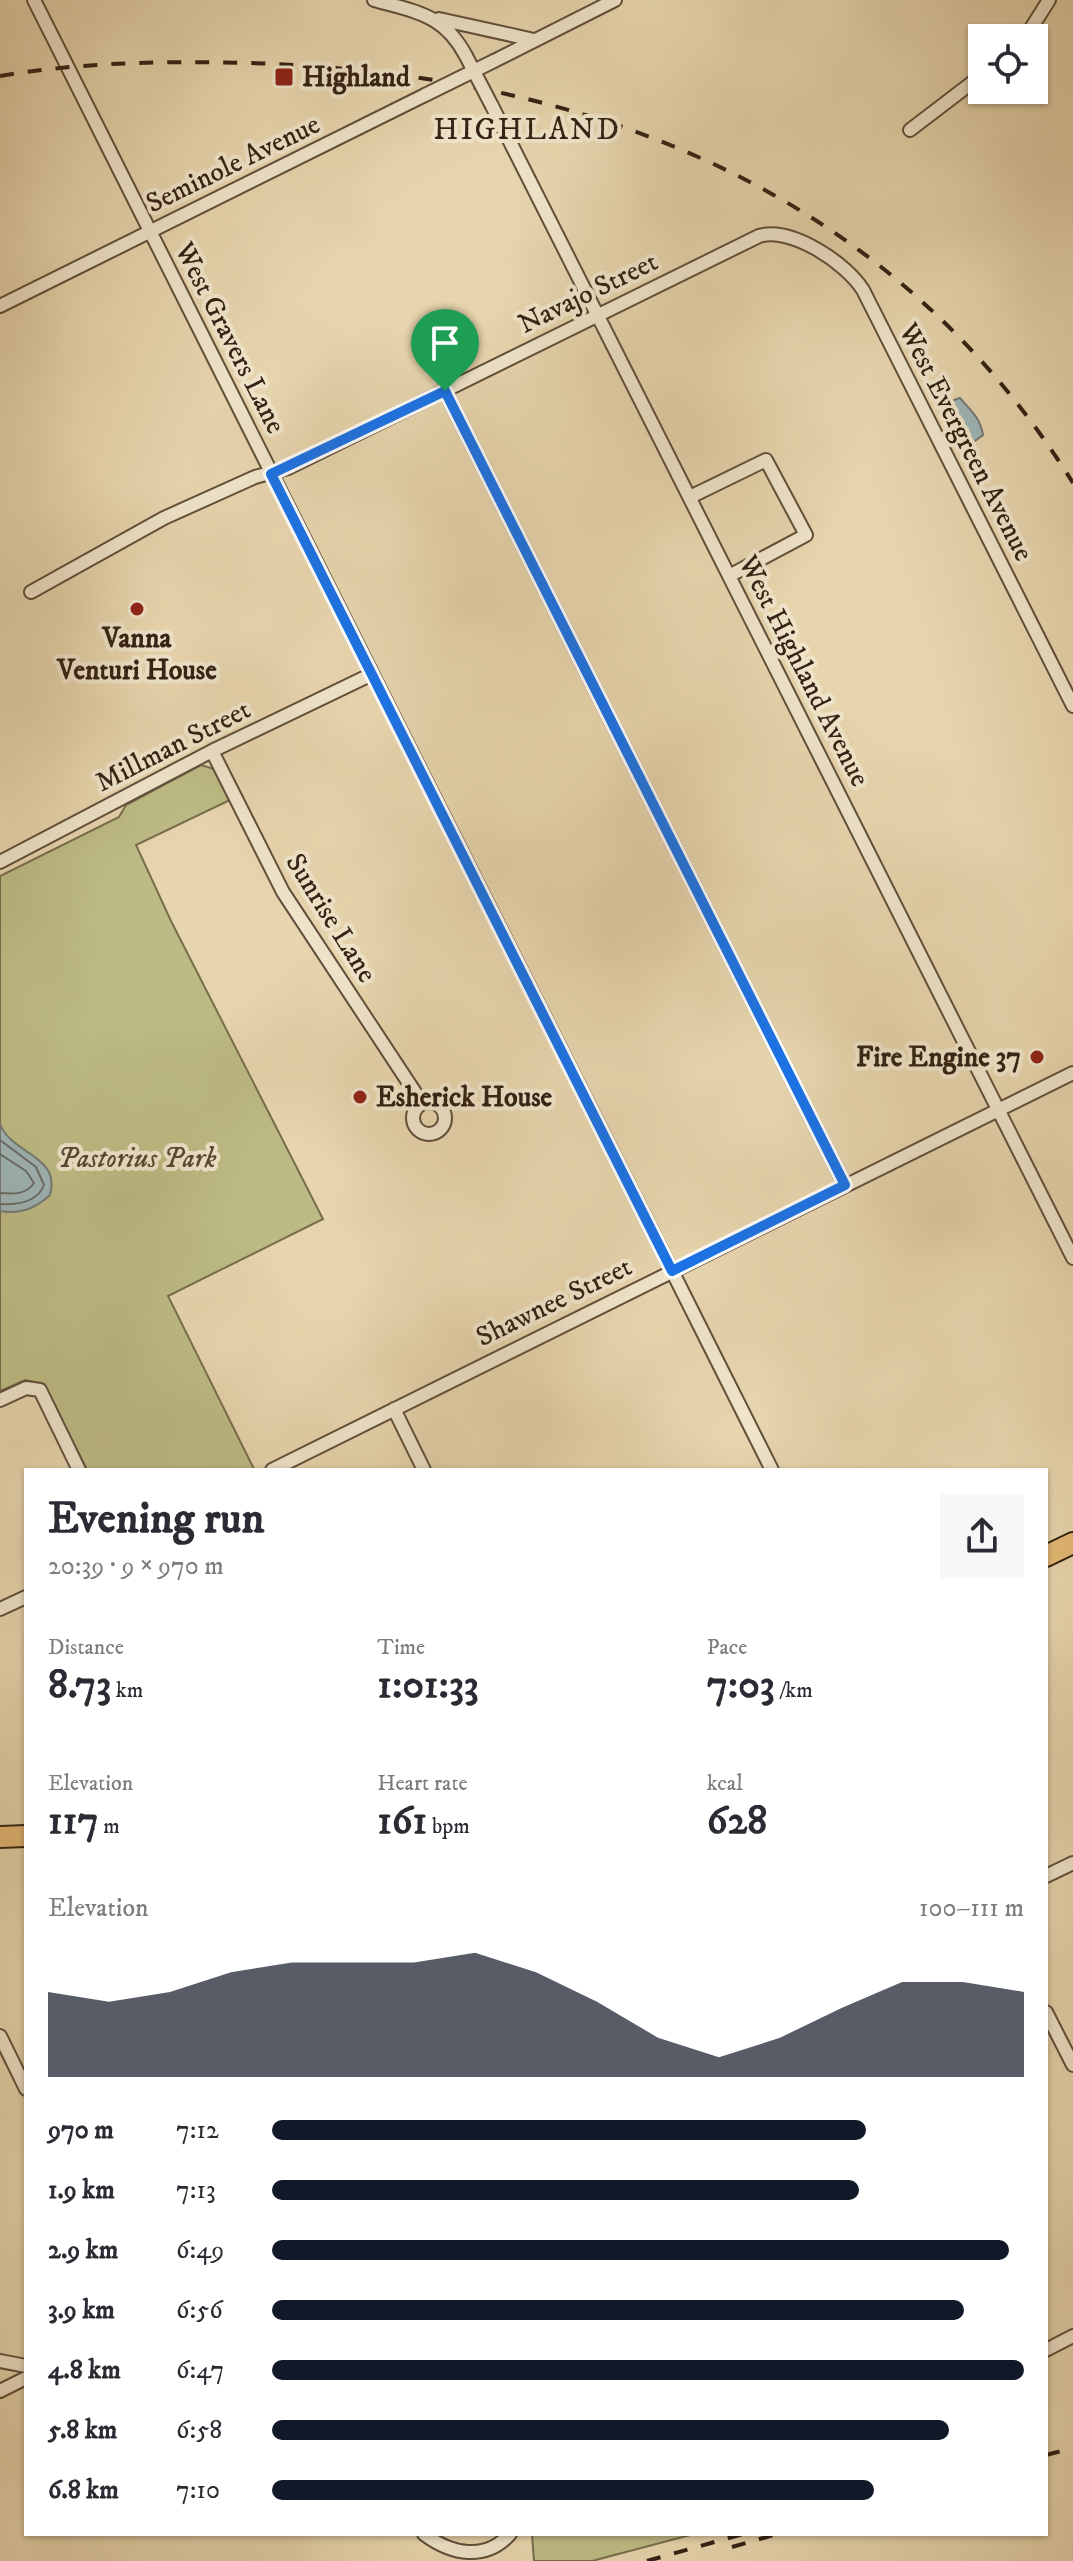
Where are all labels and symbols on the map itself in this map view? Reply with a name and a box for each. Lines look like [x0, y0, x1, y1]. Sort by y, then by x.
place label: Highland [302, 60, 411, 95]
marker: Highland [273, 66, 295, 88]
street label: Seminole Avenue [140, 107, 326, 221]
district label: HIGHLAND [433, 112, 621, 149]
street label: West Gravers Lane [166, 236, 293, 439]
street label: Navajo Street [512, 244, 664, 342]
pin [411, 309, 479, 391]
street label: West Evergreen Avenue [890, 316, 1041, 567]
street label: West Highland Avenue [730, 549, 877, 792]
marker: Vanna Venturi House [128, 600, 146, 618]
place label: Vanna Venturi House [56, 621, 217, 688]
street label: Millman Street [90, 692, 256, 800]
street label: Sunrise Lane [278, 847, 384, 989]
place label: Fire Engine 37 [856, 1040, 1021, 1075]
marker: Fire Engine 37 [1028, 1048, 1046, 1066]
place label: Esherick House [376, 1080, 553, 1115]
marker: Esherick House [351, 1088, 369, 1106]
park label: Pastorius Park [58, 1141, 217, 1176]
street label: Shawnee Street [470, 1249, 638, 1355]

